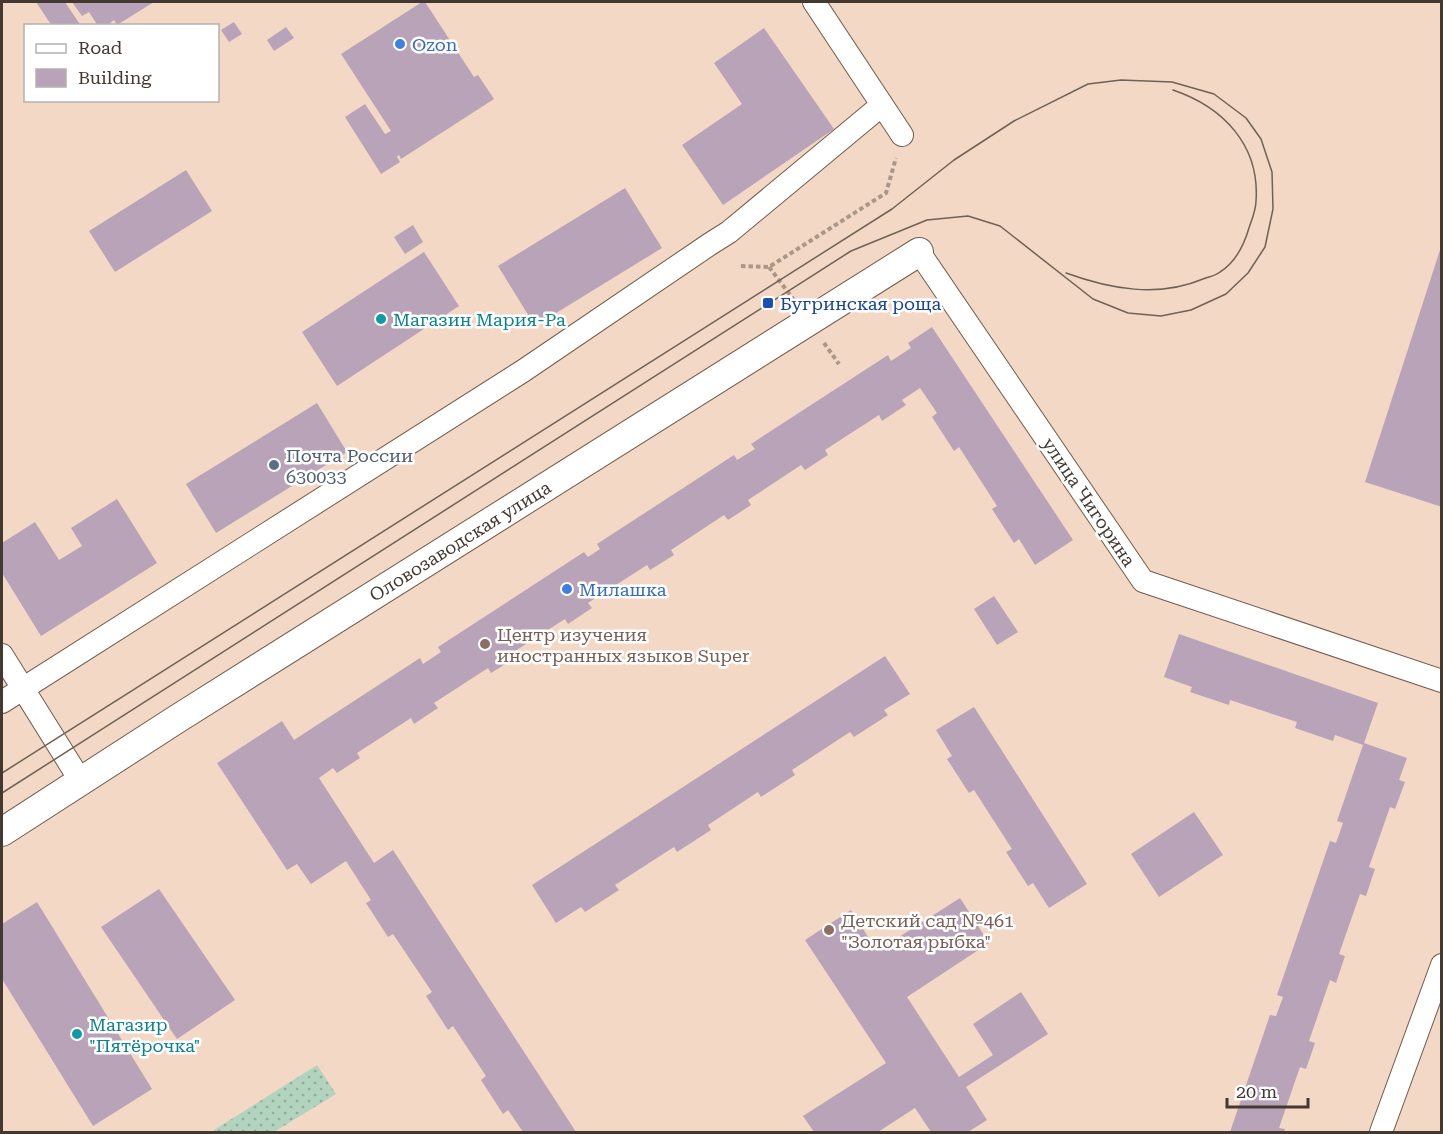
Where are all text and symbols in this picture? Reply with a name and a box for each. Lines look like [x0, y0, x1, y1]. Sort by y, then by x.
legend [24, 24, 219, 102]
place label: Ozon [412, 34, 458, 55]
text: Road [78, 37, 123, 58]
marker: Ozon [393, 37, 407, 51]
text: Building [78, 67, 152, 88]
place label: Бугринская роща [780, 293, 941, 314]
marker: Бугринская роща [761, 296, 775, 310]
place label: Магазин Мария-Ра [393, 309, 566, 330]
marker: Магазин Мария-Ра [374, 312, 388, 326]
street label: улица Чигорина [1038, 434, 1140, 571]
place label: Почта России 630033 [286, 445, 413, 487]
marker: Почта России 630033 [267, 458, 281, 472]
street label: Оловозаводская улица [365, 476, 555, 606]
place label: Милашка [579, 579, 667, 600]
marker: Милашка [560, 582, 574, 596]
place label: Центр изучения иностранных языков Super [497, 624, 749, 666]
marker: Центр изучения иностранных языков Super [478, 637, 492, 651]
place label: Детский сад №461 "Золотая рыбка" [841, 910, 1014, 952]
marker: Детский сад №461 "Золотая рыбка" [822, 923, 836, 937]
place label: Магазир "Пятёрочка" [89, 1014, 200, 1056]
marker: Магазир "Пятёрочка" [70, 1027, 84, 1041]
scale bar [1227, 1071, 1308, 1109]
text: 20 m [1236, 1081, 1277, 1102]

